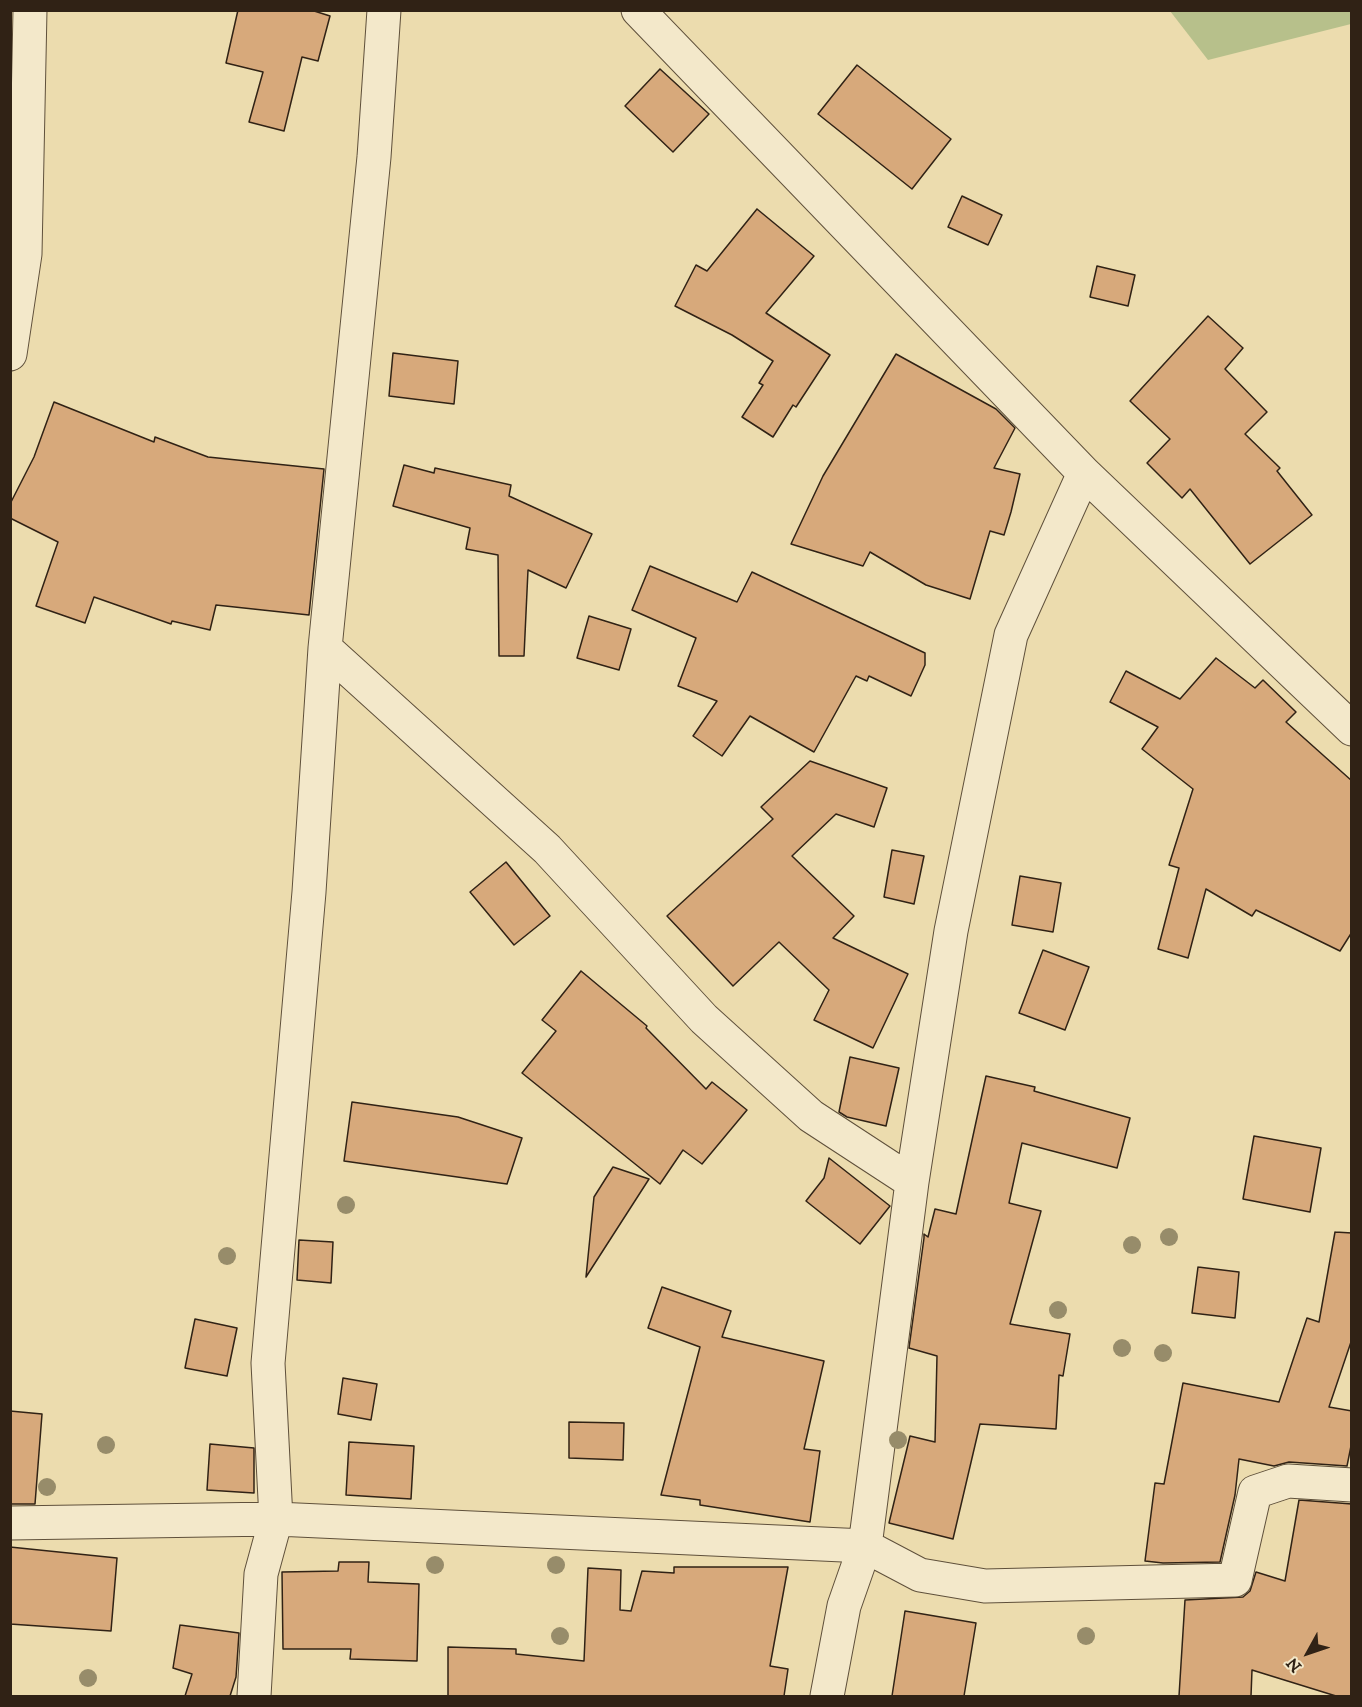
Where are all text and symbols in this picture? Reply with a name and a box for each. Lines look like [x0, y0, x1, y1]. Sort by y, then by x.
north arrow [1278, 1623, 1338, 1683]
text: N [1282, 1653, 1306, 1676]

